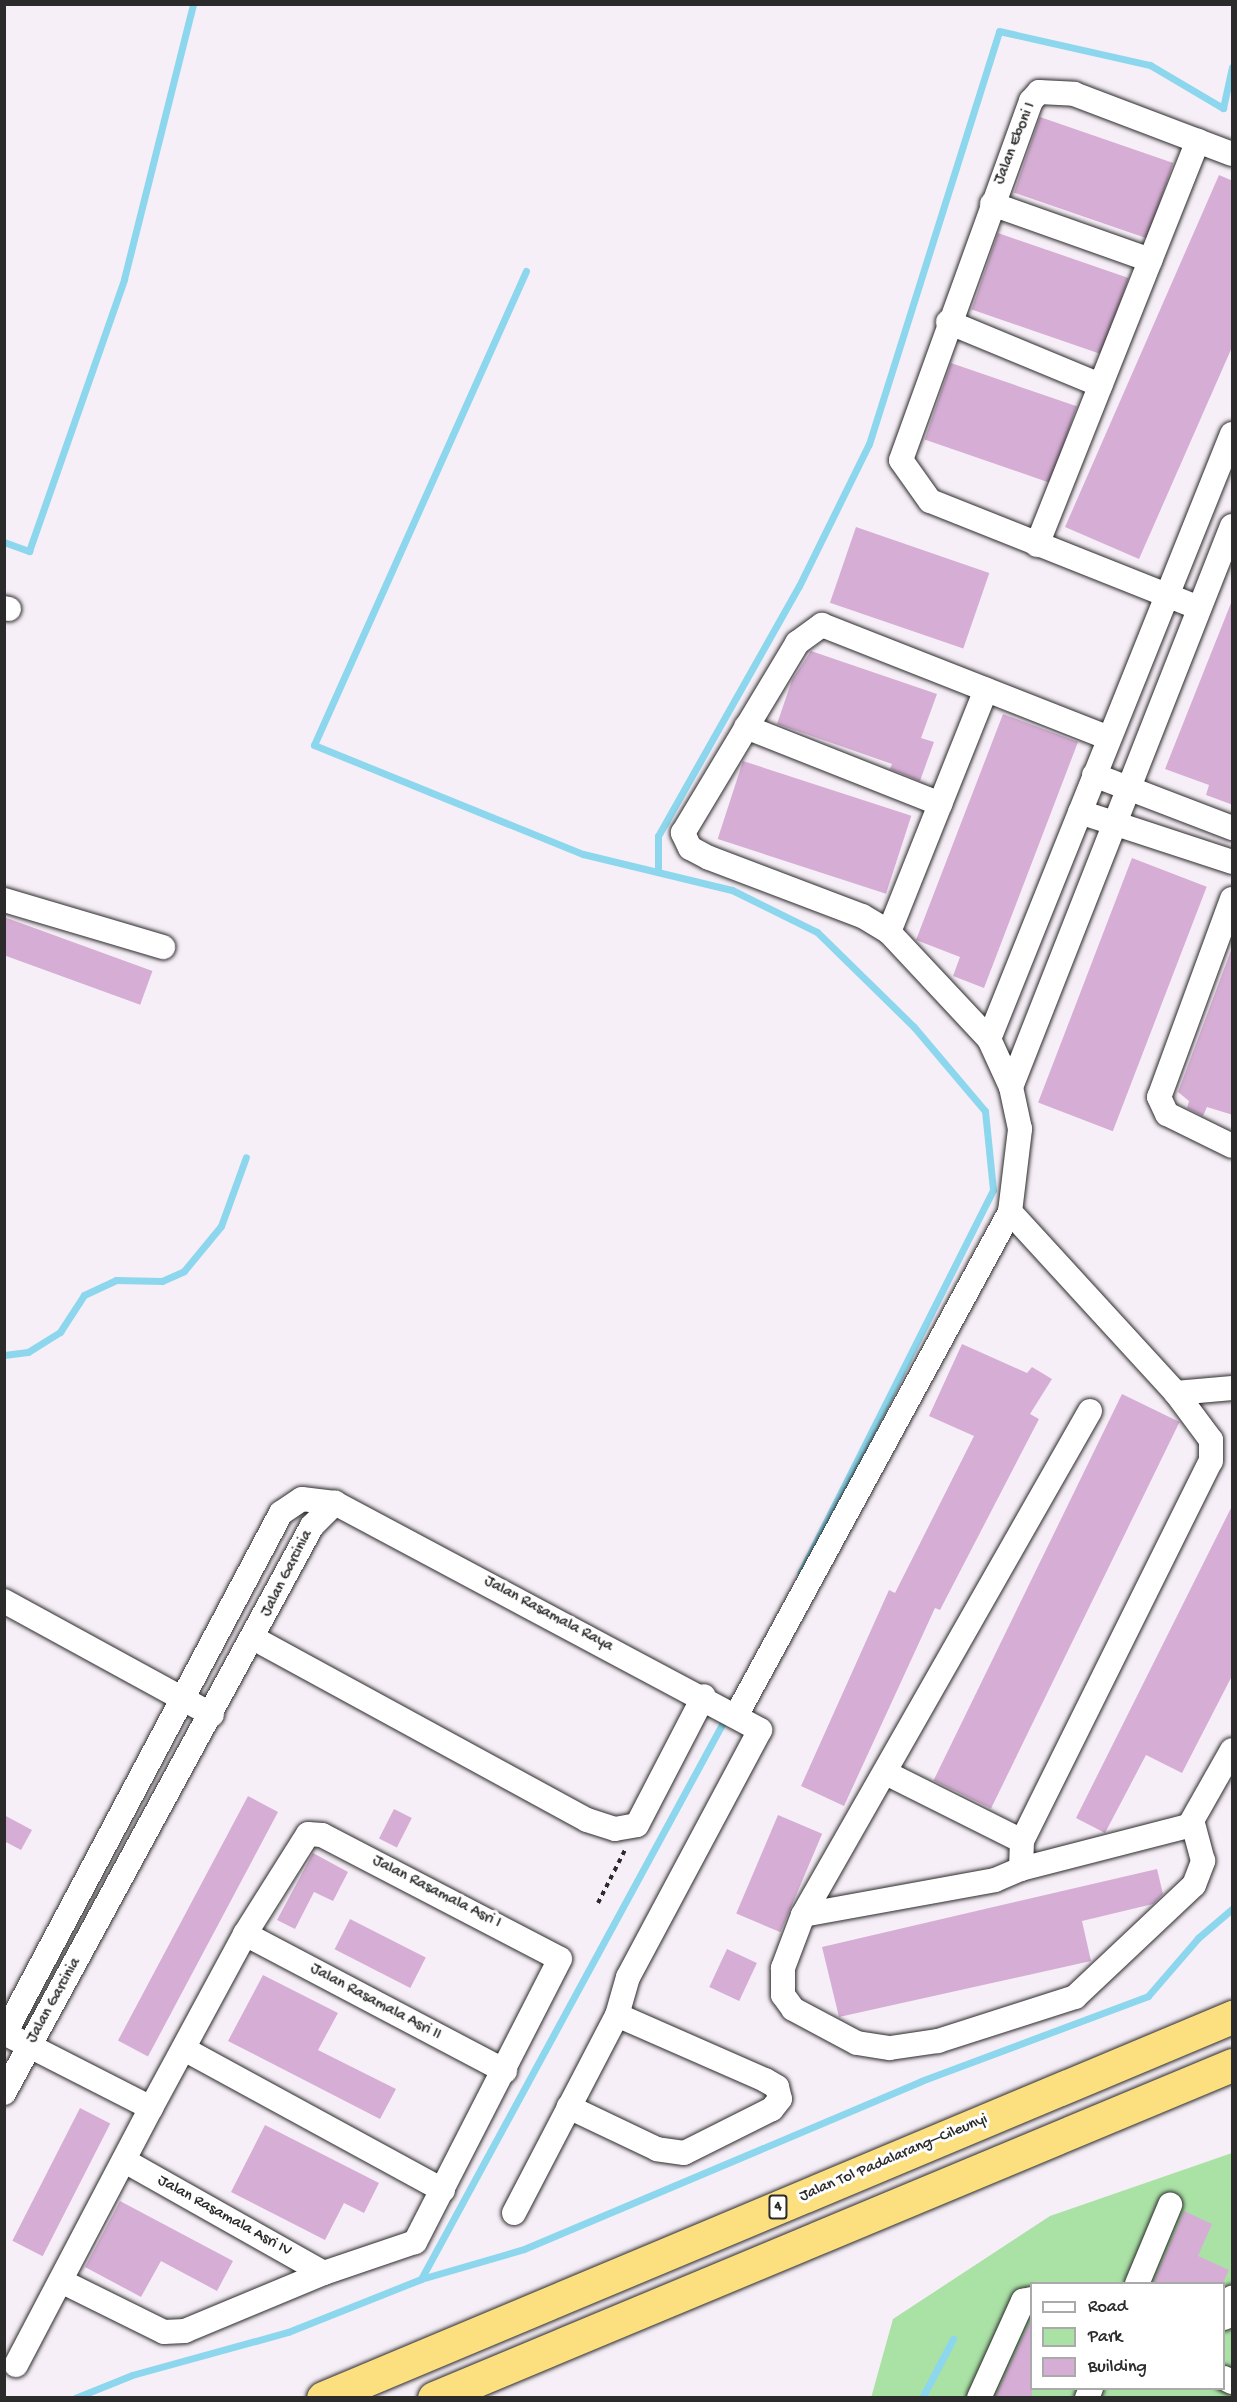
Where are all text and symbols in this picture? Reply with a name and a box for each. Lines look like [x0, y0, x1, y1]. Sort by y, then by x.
street label: Jalan Eboni I [991, 100, 1041, 188]
street label: Jalan Garcinia [258, 1527, 318, 1621]
street label: Jalan Rasamala Raya [480, 1573, 616, 1657]
street label: Jalan Rasamala Asri I [369, 1852, 503, 1934]
street label: Jalan Garcinia [24, 1955, 86, 2047]
street label: Jalan Rasamala Asri II [306, 1960, 444, 2046]
street label: Jalan Tol Padalarang–Cileunyi [797, 2111, 991, 2207]
street label: Jalan Rasamala Asri IV [153, 2172, 295, 2262]
road number: 4 [768, 2195, 788, 2219]
legend [1030, 2282, 1225, 2390]
text: Road [1088, 2297, 1127, 2318]
text: Park [1088, 2327, 1122, 2348]
text: Building [1088, 2357, 1147, 2378]

